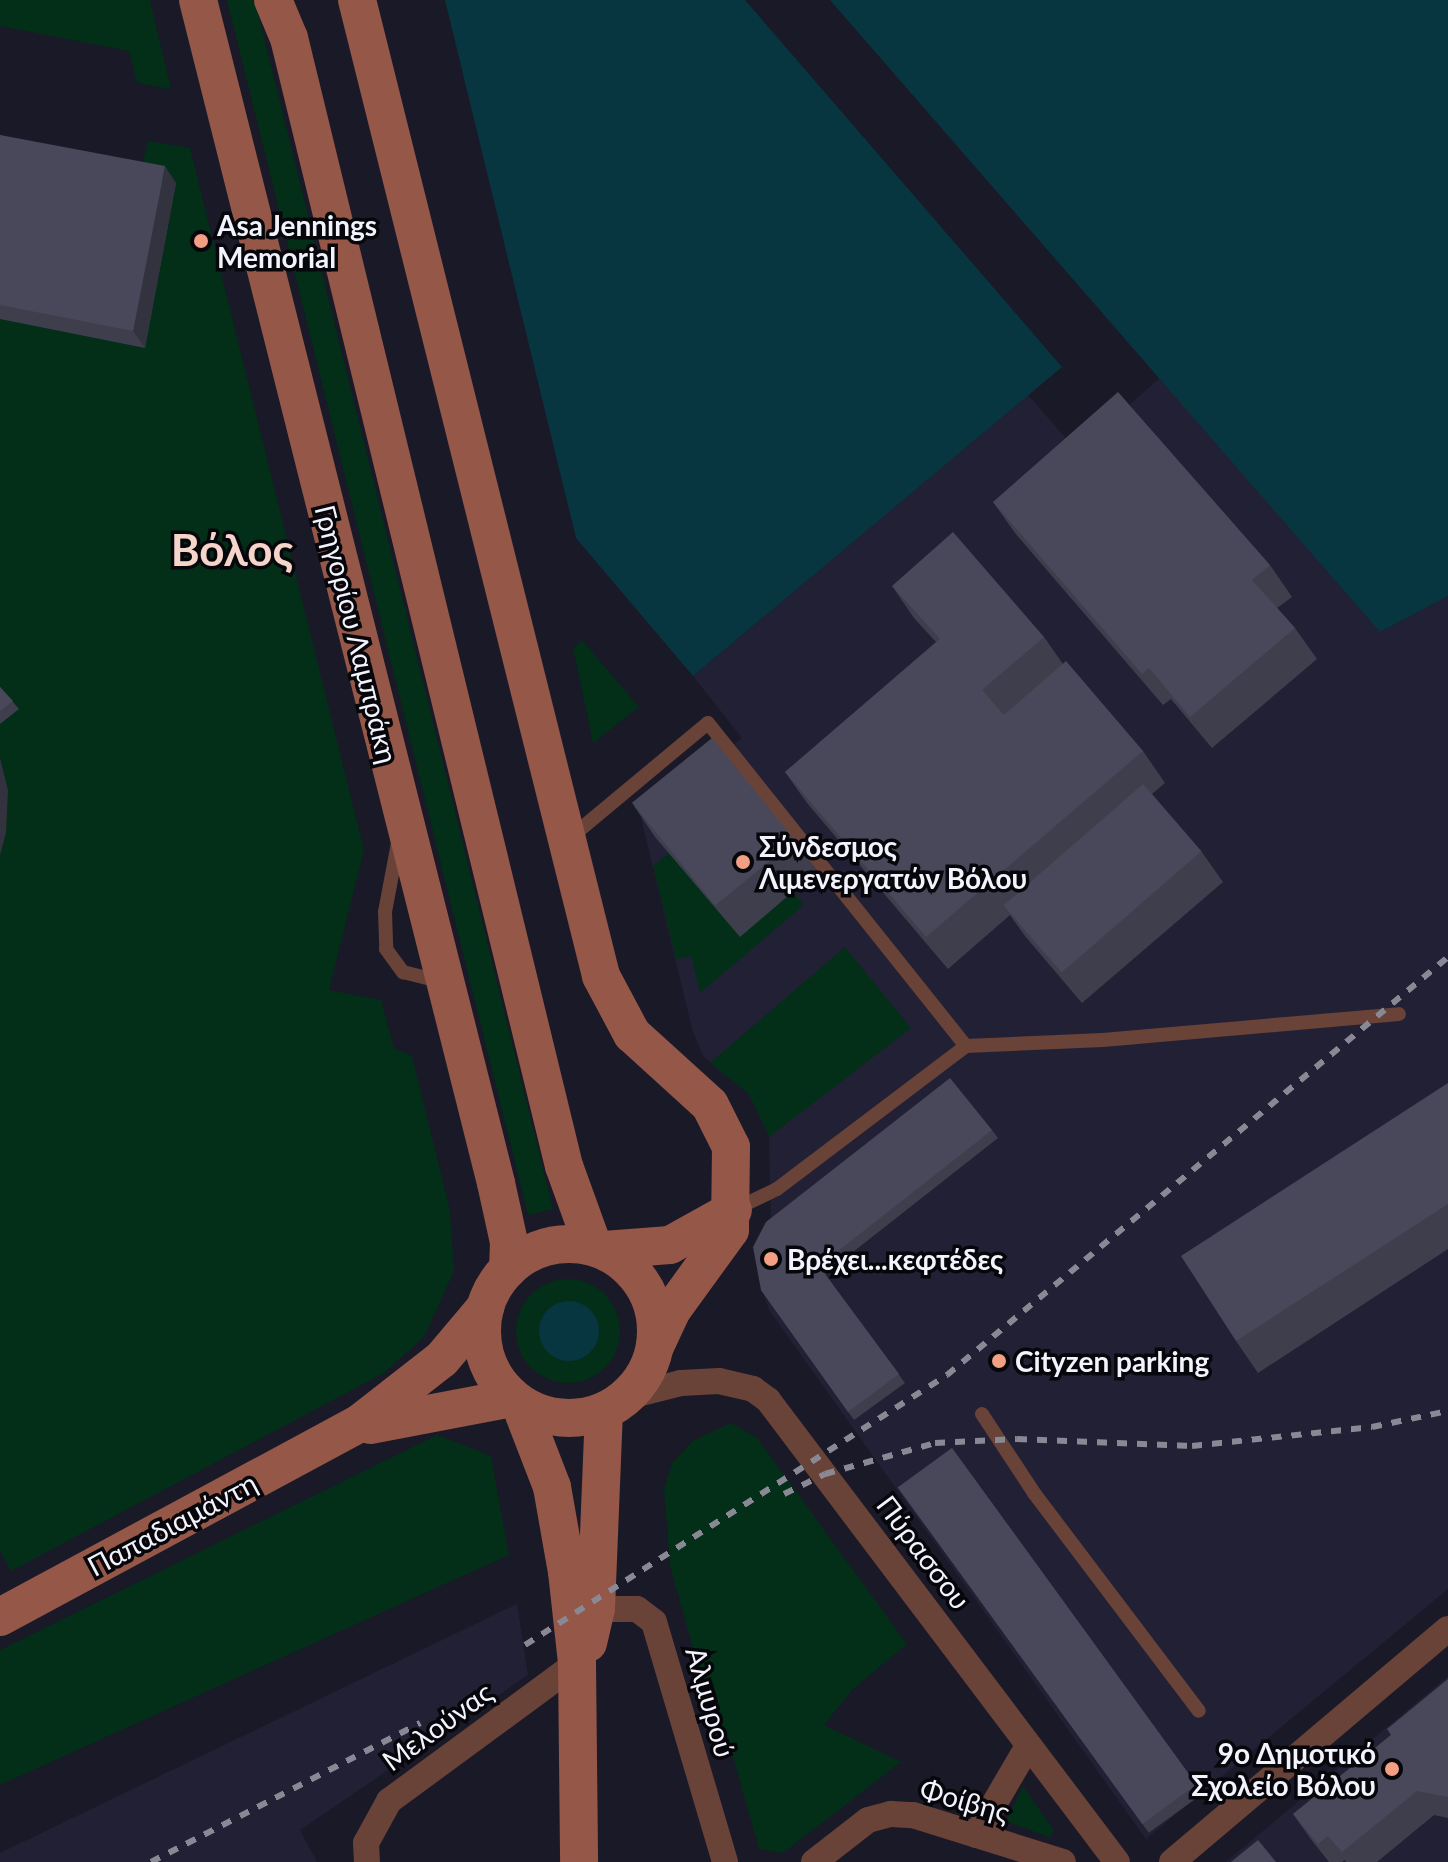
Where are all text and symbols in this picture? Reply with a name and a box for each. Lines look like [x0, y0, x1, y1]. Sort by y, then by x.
place label: Asa Jennings Memorial [217, 208, 378, 274]
marker: Asa Jennings Memorial [192, 232, 210, 250]
street label: Γρηγορίου Λαμπράκη [308, 501, 406, 767]
district label: Βόλος [171, 523, 293, 575]
place label: Σύνδεσμος Λιμενεργατών Βόλου [759, 829, 1027, 895]
marker: Σύνδεσμος Λιμενεργατών Βόλου [734, 853, 752, 871]
place label: Βρέχει...κεφτέδες [787, 1242, 1003, 1276]
marker: Βρέχει...κεφτέδες [762, 1250, 780, 1268]
place label: Cityzen parking [1015, 1344, 1209, 1378]
marker: Cityzen parking [990, 1352, 1008, 1370]
street label: Παπαδιαμάντη [81, 1465, 263, 1583]
street label: Πύρασσου [870, 1488, 978, 1616]
street label: Αλμυρού [679, 1643, 743, 1761]
street label: Μελούνας [375, 1675, 499, 1777]
place label: 9ο Δημοτικό Σχολείο Βόλου [1191, 1736, 1376, 1802]
marker: 9ο Δημοτικό Σχολείο Βόλου [1383, 1760, 1401, 1778]
street label: Φοίβης [916, 1771, 1014, 1829]

